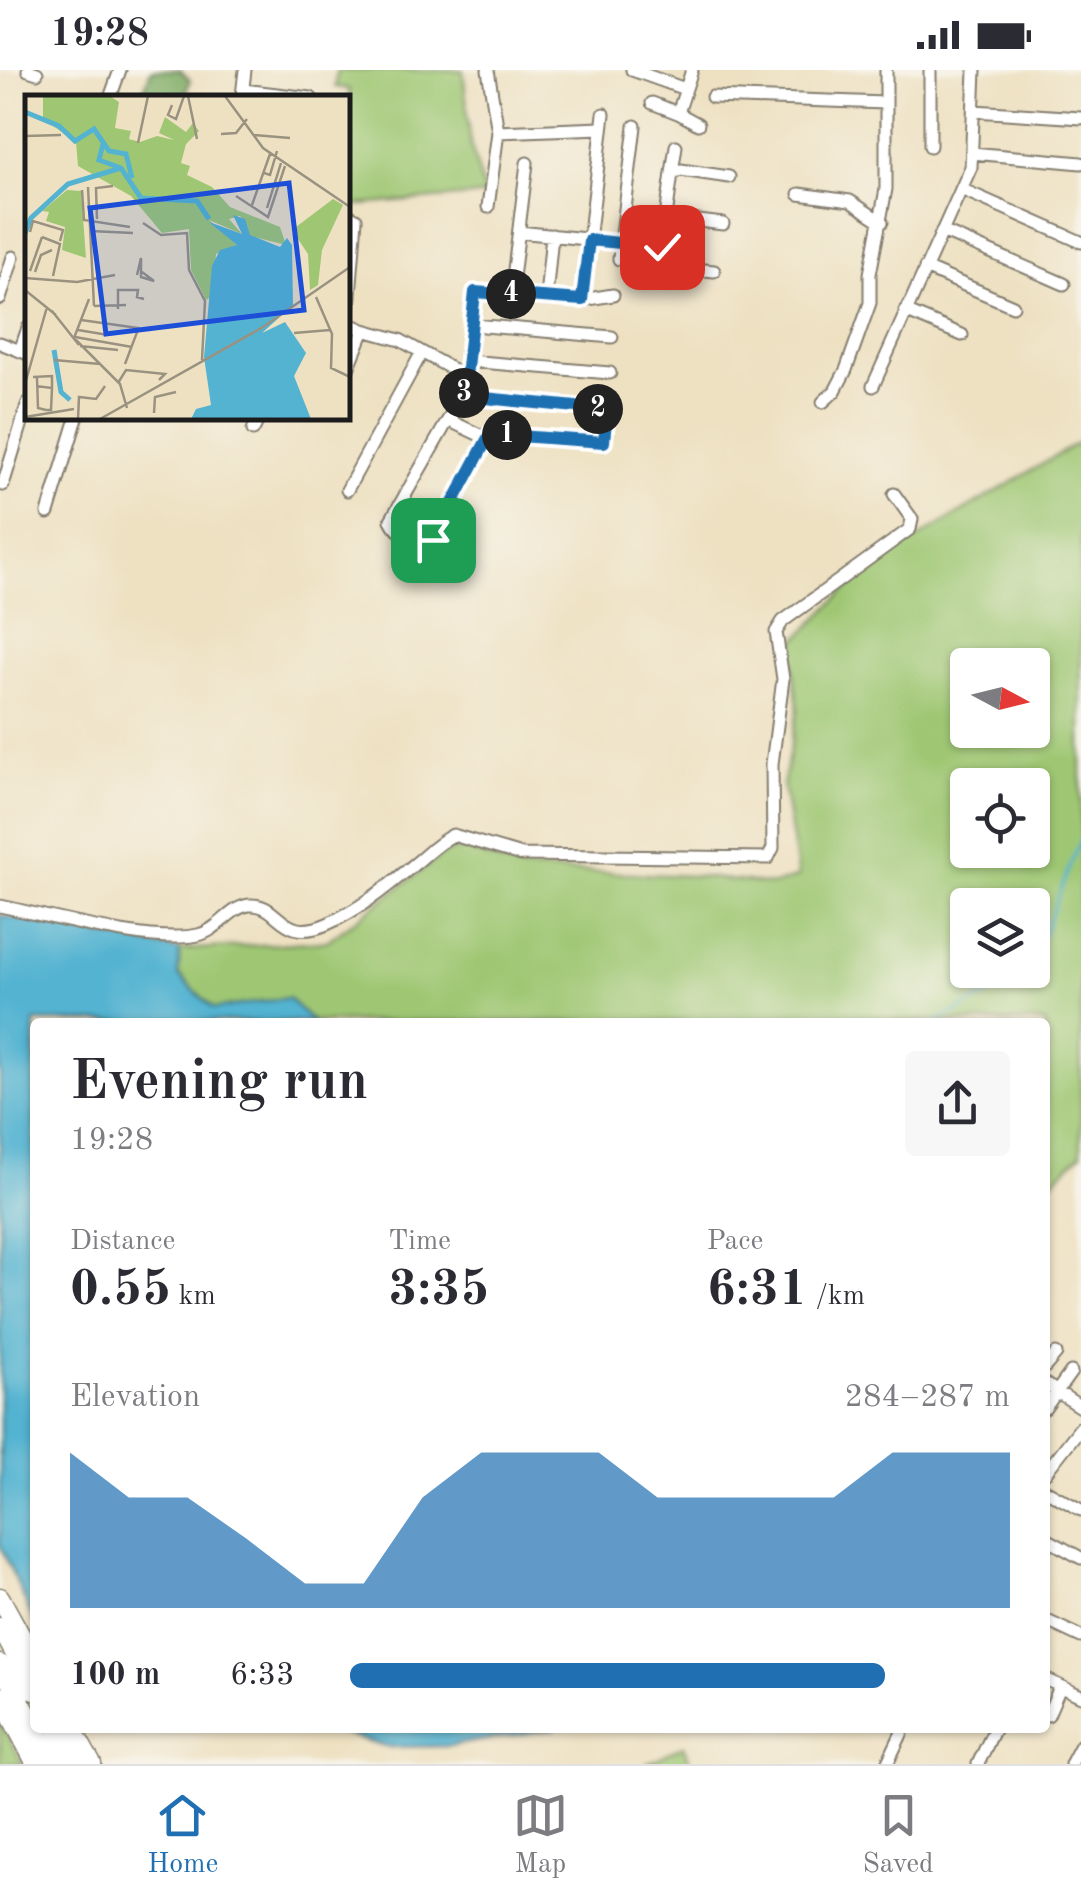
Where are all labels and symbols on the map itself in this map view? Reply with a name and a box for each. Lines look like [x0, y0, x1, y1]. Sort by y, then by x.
inset map [25, 95, 350, 420]
pin [620, 205, 705, 290]
pin: 4 [486, 269, 536, 319]
pin: 3 [439, 368, 489, 418]
pin: 2 [573, 384, 623, 434]
pin: 1 [482, 410, 532, 460]
pin [391, 498, 476, 583]
north arrow [950, 648, 1050, 748]

